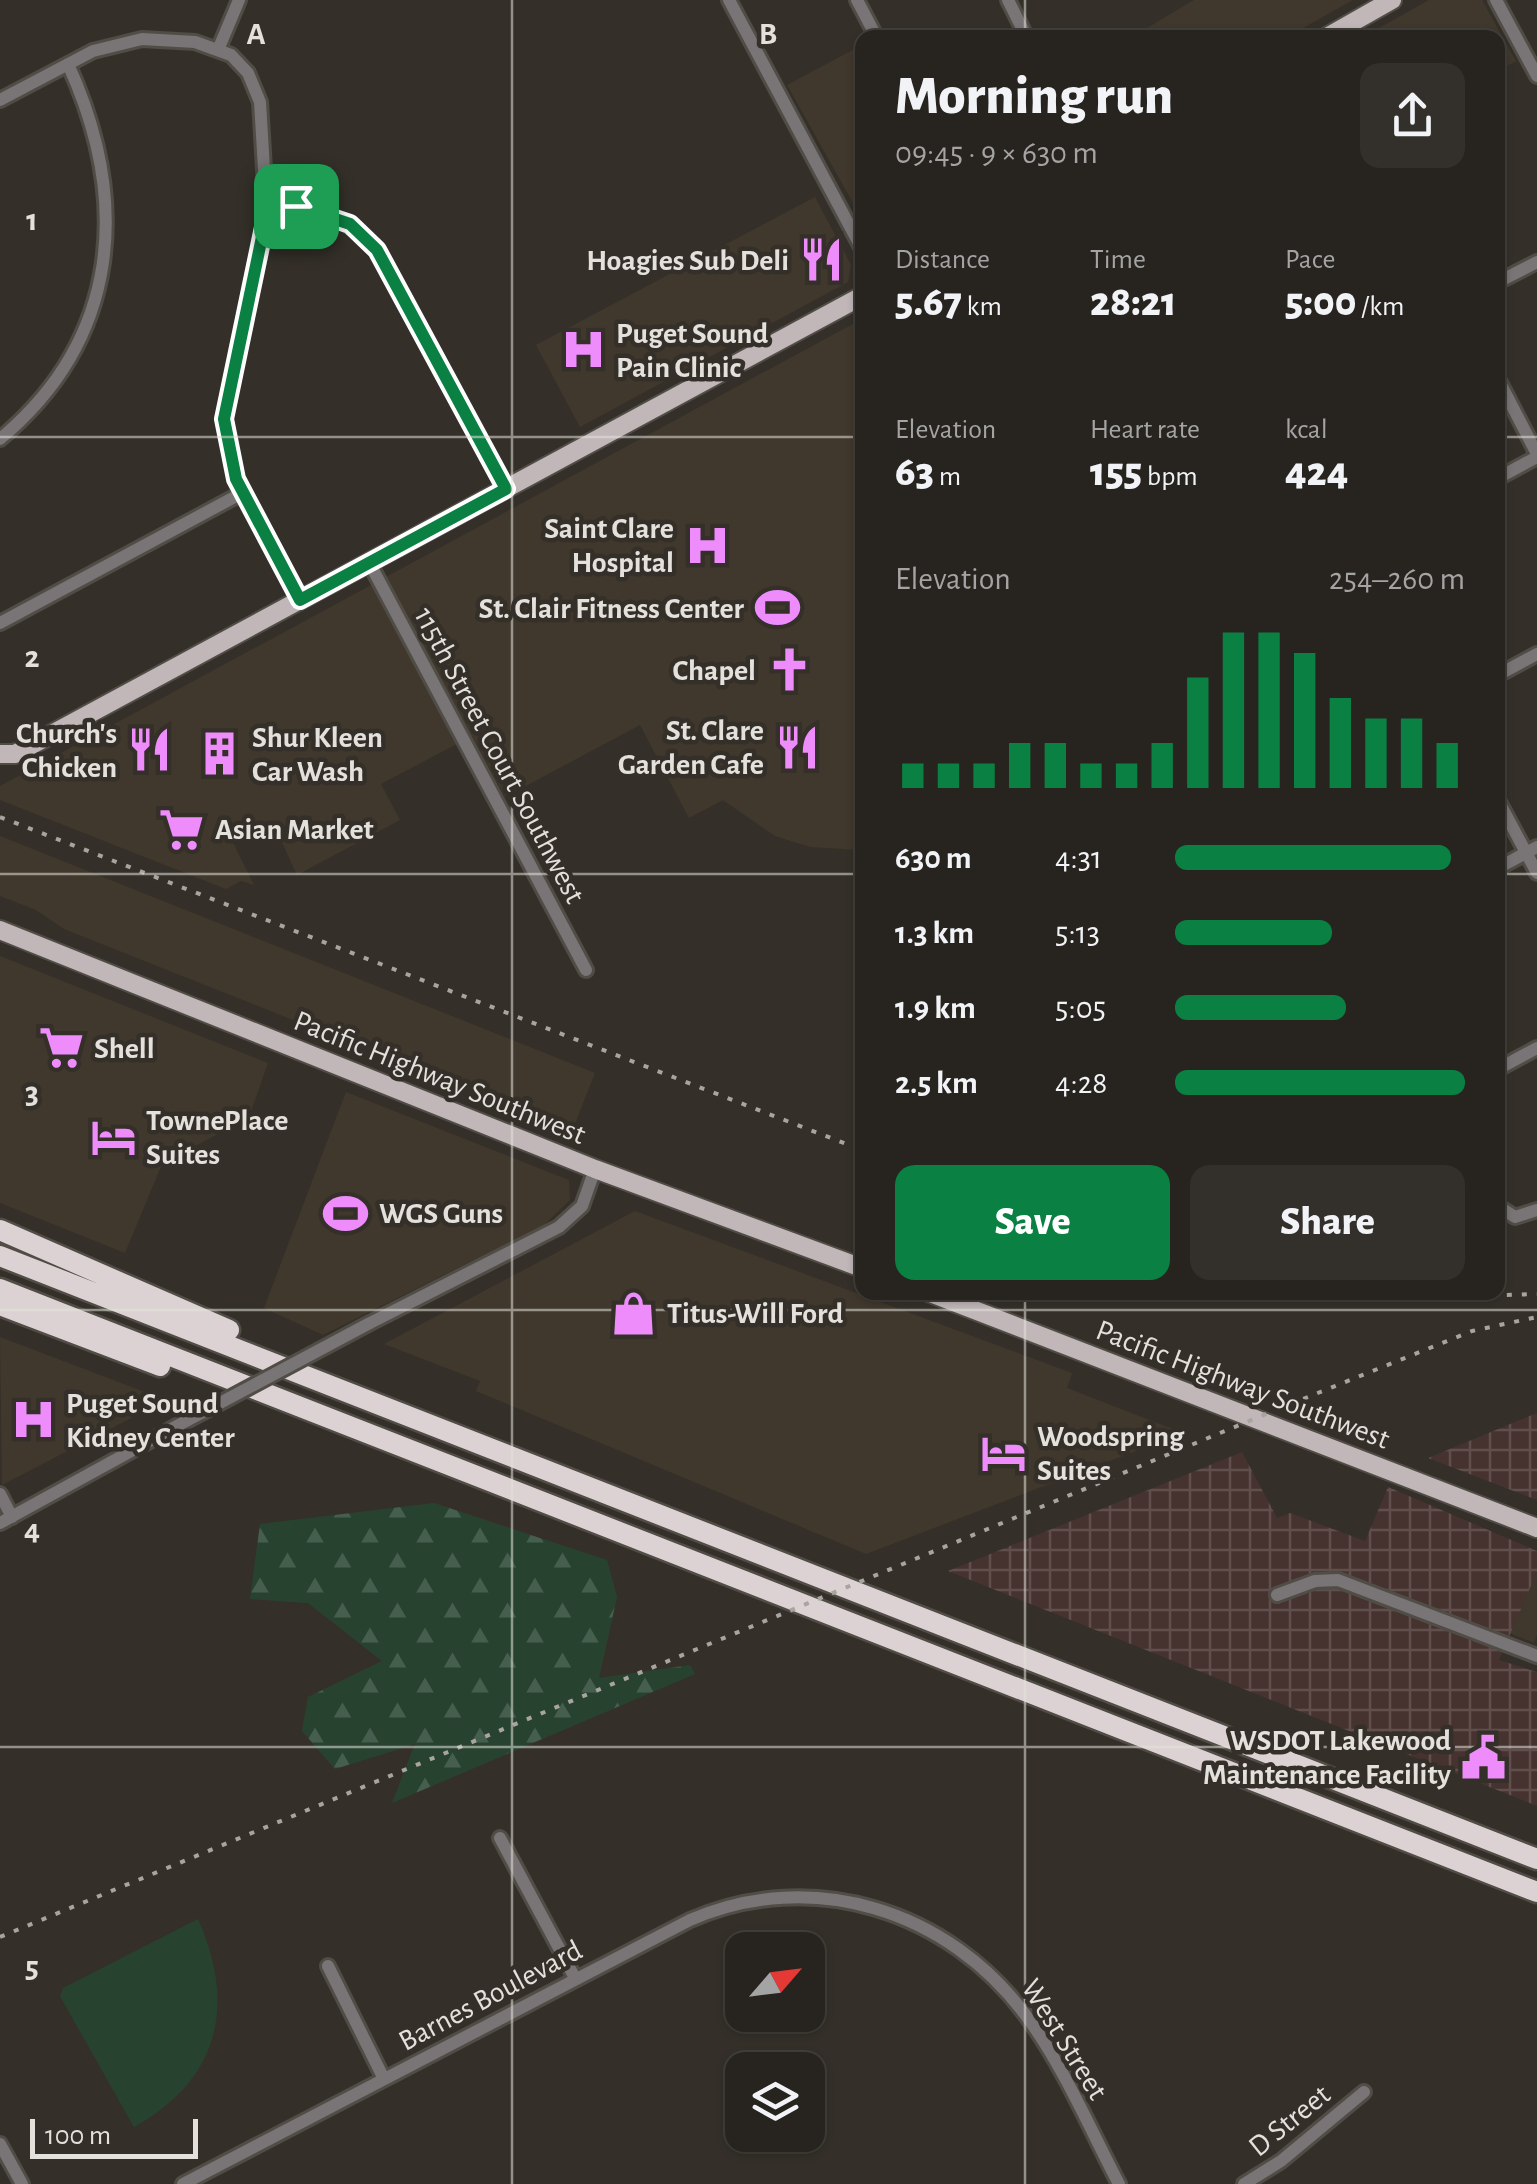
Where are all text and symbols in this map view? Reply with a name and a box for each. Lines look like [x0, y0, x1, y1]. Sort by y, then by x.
text: A [246, 18, 266, 50]
text: B [759, 18, 777, 50]
button: share [1360, 63, 1465, 168]
text: Morning run [895, 69, 1173, 124]
text: 09:45 · 9 × 630 m [895, 137, 1098, 169]
pin [254, 164, 339, 249]
icon: arrive [269, 179, 324, 234]
text: 1 [26, 204, 38, 236]
restaurant icon: Hoagies Sub Deli [798, 236, 846, 284]
place label: Hoagies Sub Deli [586, 246, 789, 276]
text: Distance [895, 246, 990, 274]
text: Time [1090, 246, 1146, 274]
text: Pace [1285, 246, 1335, 274]
text: 5.67 [895, 281, 962, 323]
text: 28:21 [1090, 281, 1176, 323]
text: 5:00 [1285, 281, 1356, 323]
text: km [962, 293, 1002, 321]
text: /km [1356, 293, 1404, 321]
place label: Puget Sound Pain Clinic [616, 319, 768, 383]
hospital icon: Puget Sound Pain Clinic [559, 326, 607, 374]
text: Elevation [895, 416, 996, 444]
text: Heart rate [1090, 416, 1200, 444]
text: kcal [1285, 416, 1328, 444]
text: 63 [895, 451, 934, 493]
text: 155 [1090, 451, 1142, 493]
text: 424 [1285, 451, 1348, 493]
text: m [934, 463, 961, 491]
text: bpm [1142, 463, 1198, 491]
place label: Saint Clare Hospital [544, 514, 674, 578]
hospital icon: Saint Clare Hospital [683, 521, 731, 569]
text: Elevation [895, 563, 1011, 595]
text: 254–260 m [1329, 563, 1465, 595]
sports icon: St. Clair Fitness Center [753, 584, 801, 632]
place label: St. Clair Fitness Center [478, 594, 745, 624]
street label: 115th Street Court Southwest [408, 603, 590, 909]
text: 2 [24, 641, 40, 673]
church icon: Chapel [765, 646, 813, 694]
place label: Chapel [672, 656, 756, 686]
place label: St. Clare Garden Cafe [618, 716, 764, 780]
place label: Church's Chicken [16, 719, 117, 783]
place label: Shur Kleen Car Wash [252, 723, 383, 787]
restaurant icon: St. Clare Garden Cafe [773, 723, 821, 771]
restaurant icon: Church's Chicken [126, 726, 174, 774]
building icon: Shur Kleen Car Wash [195, 730, 243, 778]
supermarket icon: Asian Market [158, 805, 206, 853]
place label: Asian Market [215, 815, 374, 845]
text: 630 m [895, 842, 972, 874]
text: 4:31 [1055, 842, 1102, 874]
text: 1.3 km [895, 917, 974, 949]
text: 5:13 [1055, 917, 1100, 949]
text: 1.9 km [895, 992, 976, 1024]
text: 5:05 [1055, 992, 1106, 1024]
street label: Pacific Highway Southwest [290, 1006, 590, 1150]
supermarket icon: Shell [37, 1024, 85, 1072]
place label: Shell [94, 1034, 155, 1064]
text: 2.5 km [895, 1067, 978, 1099]
text: 4:28 [1055, 1067, 1107, 1099]
text: 3 [25, 1077, 39, 1109]
place label: TownePlace Suites [146, 1106, 288, 1170]
hotel icon: TownePlace Suites [89, 1113, 137, 1161]
button: Save [895, 1165, 1170, 1280]
button: Share [1190, 1165, 1465, 1280]
sports icon: WGS Guns [322, 1189, 370, 1237]
place label: WGS Guns [379, 1199, 503, 1229]
shop icon: Titus-Will Ford [610, 1289, 658, 1337]
place label: Titus-Will Ford [667, 1299, 843, 1329]
street label: Pacific Highway Southwest [1092, 1315, 1394, 1455]
place label: Puget Sound Kidney Center [66, 1389, 235, 1453]
hospital icon: Puget Sound Kidney Center [9, 1396, 57, 1444]
place label: Woodspring Suites [1037, 1422, 1185, 1486]
hotel icon: Woodspring Suites [980, 1429, 1028, 1477]
text: 4 [24, 1514, 40, 1546]
place label: WSDOT Lakewood Maintenance Facility [1203, 1726, 1452, 1790]
public building icon: WSDOT Lakewood Maintenance Facility [1460, 1733, 1508, 1781]
north arrow [725, 1932, 825, 2032]
map controls [725, 1932, 825, 2152]
street label: Barnes Boulevard [394, 1935, 587, 2057]
text: 5 [25, 1951, 39, 1983]
street label: West Street [1016, 1974, 1113, 2105]
button: layers [725, 2052, 825, 2152]
street label: D Street [1243, 2079, 1336, 2162]
scale bar [30, 2114, 198, 2158]
text: 100 m [45, 2122, 111, 2150]

